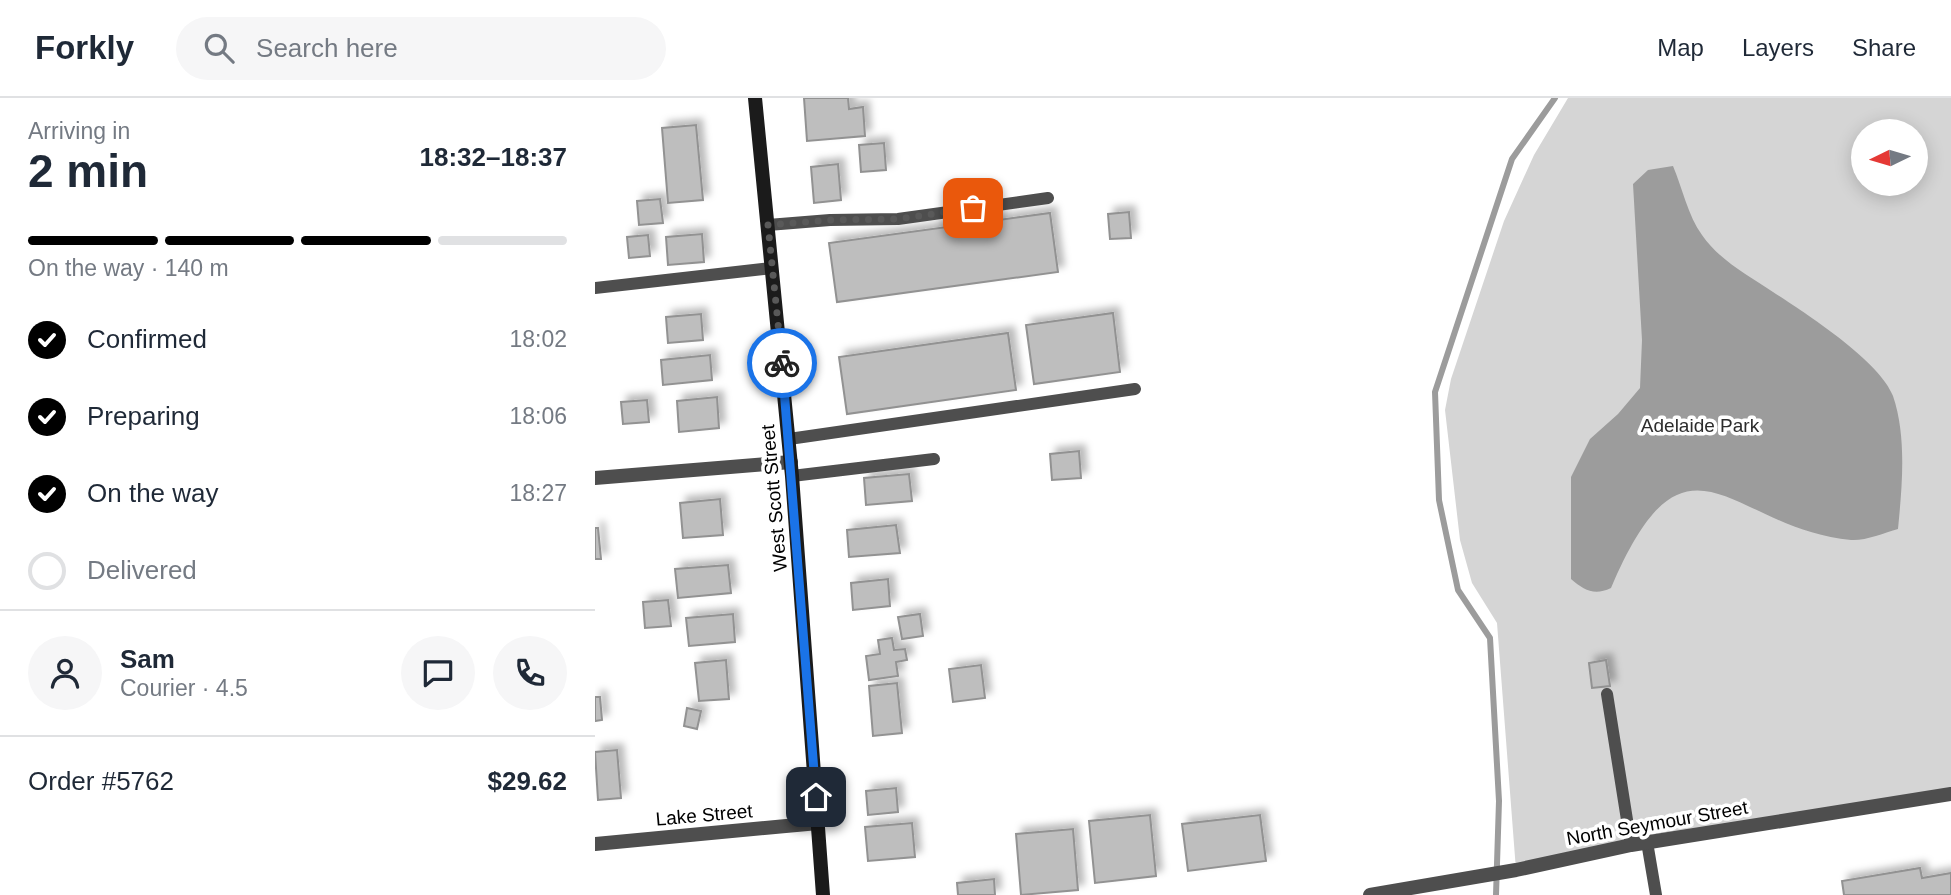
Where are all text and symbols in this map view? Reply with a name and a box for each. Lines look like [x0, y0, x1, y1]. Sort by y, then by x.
search box [176, 17, 666, 80]
text: Forkly [35, 29, 134, 66]
icon: search [200, 29, 238, 67]
text: Search here [256, 33, 398, 63]
text: Map [1657, 34, 1704, 61]
text: Layers [1742, 34, 1814, 61]
text: Share [1852, 34, 1916, 61]
text: Arriving in [28, 118, 130, 144]
north arrow [1851, 119, 1929, 196]
map controls [1851, 119, 1928, 196]
text: 18:32–18:37 [420, 142, 567, 172]
text: 2 min [28, 145, 148, 197]
pin [943, 178, 1003, 238]
icon: bag [954, 189, 992, 227]
text: On the way · 140 m [28, 255, 229, 281]
icon: check [28, 321, 66, 359]
text: Confirmed [87, 324, 207, 354]
text: 18:02 [509, 326, 567, 352]
courier [747, 328, 817, 398]
icon: bike [763, 344, 801, 382]
icon: check [28, 398, 66, 436]
text: Preparing [87, 401, 200, 431]
text: 18:06 [509, 403, 567, 429]
park label: Adelaide Park [1641, 415, 1760, 436]
street label: West Scott Street [757, 423, 791, 572]
icon: check [28, 475, 66, 513]
text: On the way [87, 478, 219, 508]
text: 18:27 [509, 480, 567, 506]
text: Delivered [87, 555, 197, 585]
button: person [28, 636, 102, 710]
button: chat [401, 636, 475, 710]
button: phone [493, 636, 567, 710]
text: Sam [120, 644, 175, 674]
text: Courier · 4.5 [120, 675, 248, 701]
text: Order #5762 [28, 766, 174, 796]
text: $29.62 [487, 766, 567, 796]
pin [786, 767, 846, 827]
icon: home [797, 778, 835, 816]
street label: North Seymour Street [1565, 797, 1750, 849]
street label: Lake Street [655, 800, 754, 830]

